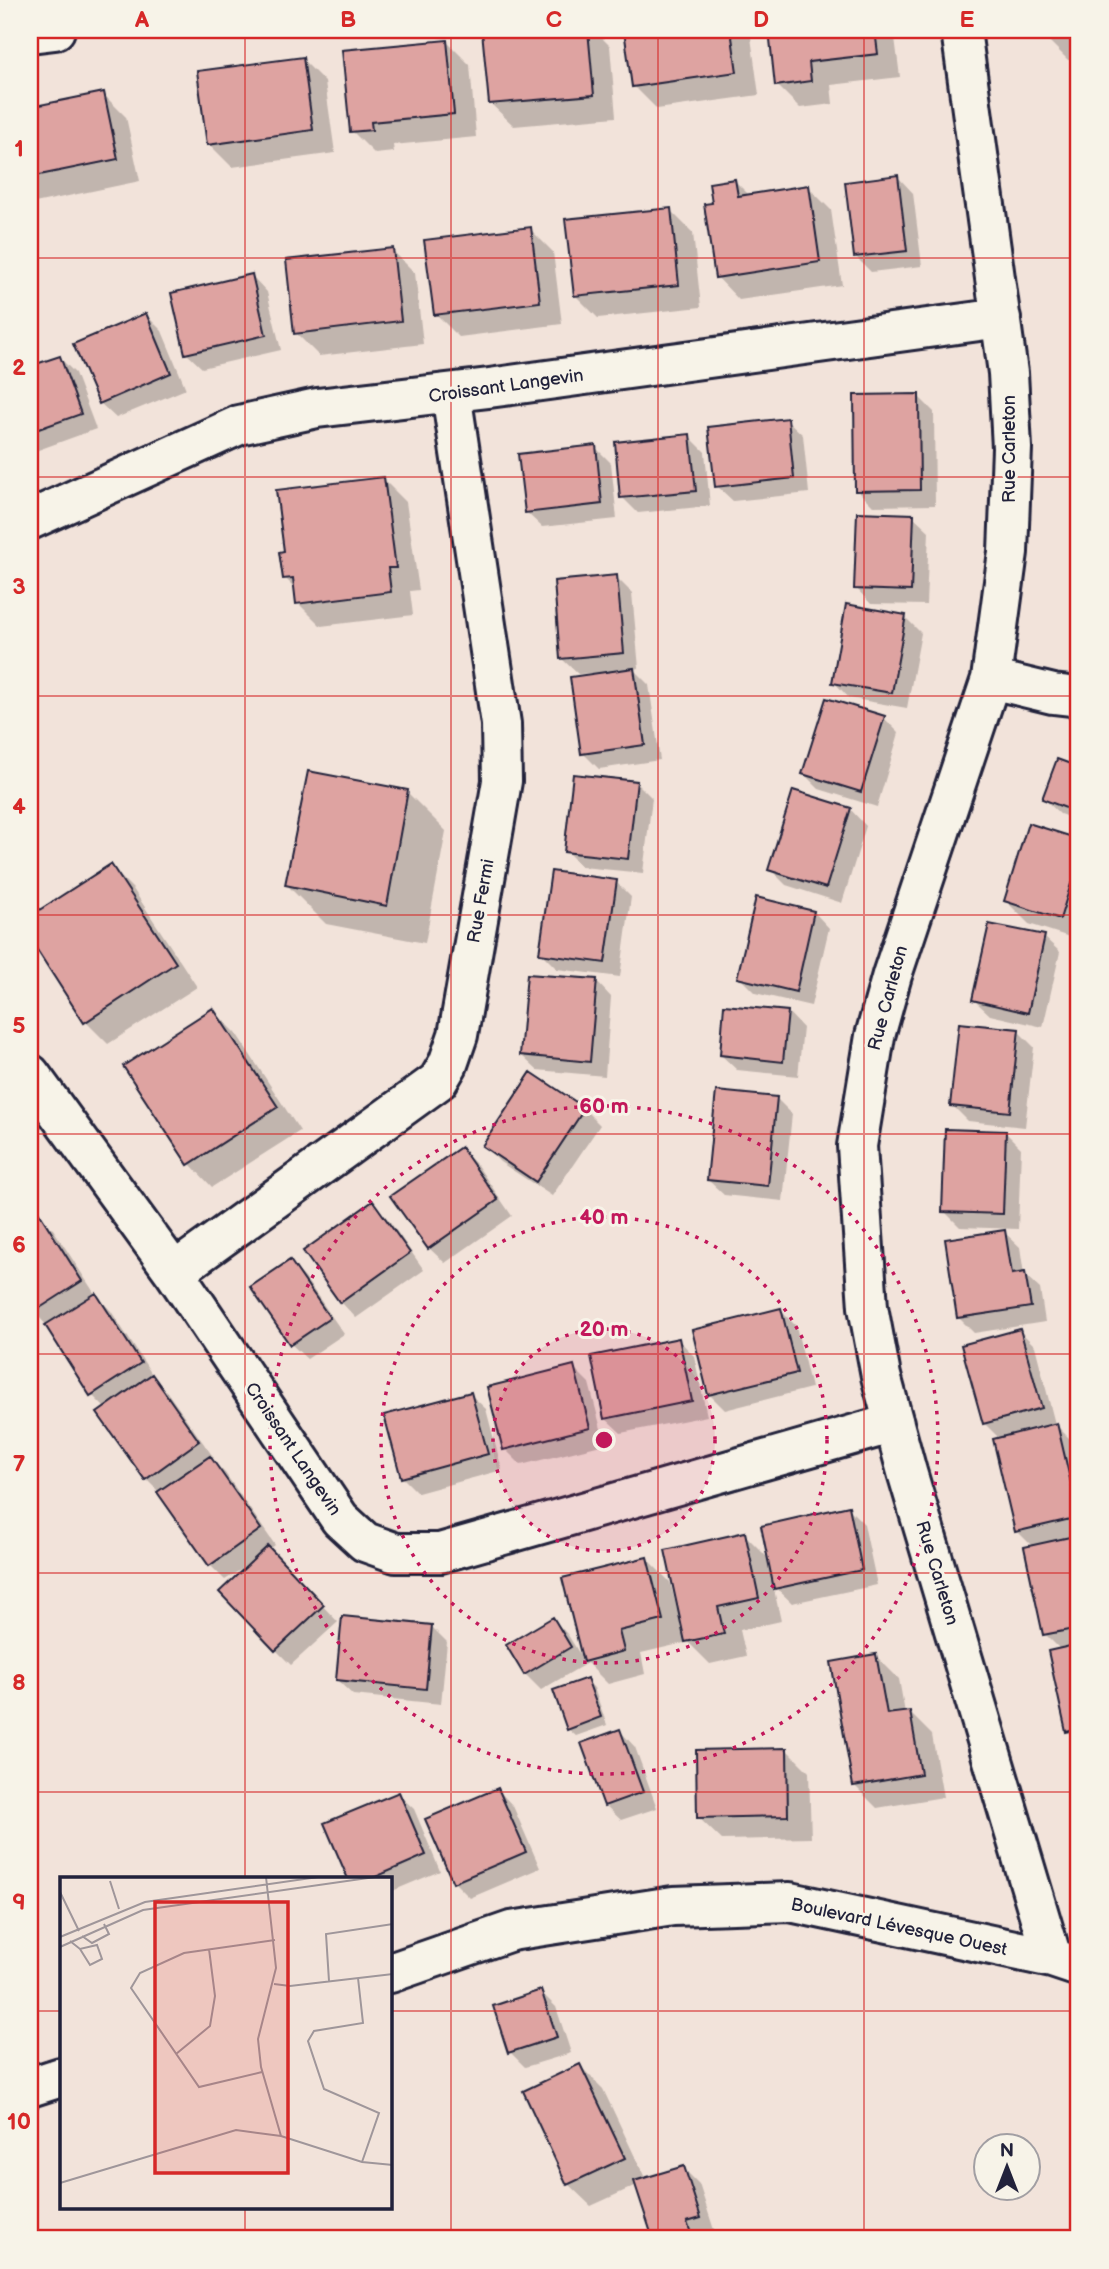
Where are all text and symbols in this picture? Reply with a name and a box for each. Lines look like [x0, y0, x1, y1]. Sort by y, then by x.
text: A [134, 6, 150, 34]
text: B [340, 6, 356, 34]
text: C [546, 6, 562, 34]
text: D [753, 6, 769, 34]
text: E [960, 6, 975, 34]
text: 1 [14, 135, 24, 163]
text: 2 [12, 354, 26, 382]
street label: Croissant Langevin [427, 365, 585, 407]
street label: Rue Carleton [999, 395, 1020, 503]
text: 3 [12, 573, 26, 601]
text: 4 [12, 793, 26, 821]
street label: Rue Fermi [463, 857, 499, 945]
street label: Rue Carleton [864, 943, 912, 1053]
text: 5 [12, 1012, 26, 1040]
text: 60 m [579, 1094, 629, 1119]
text: 40 m [579, 1205, 629, 1230]
text: 6 [12, 1231, 26, 1259]
text: 20 m [580, 1317, 628, 1342]
street label: Croissant Langevin [241, 1378, 345, 1520]
centre of rings [592, 1428, 616, 1452]
text: 7 [13, 1450, 26, 1478]
street label: Rue Carleton [911, 1518, 963, 1628]
text: 8 [12, 1669, 26, 1697]
inset map [60, 1877, 392, 2210]
text: 9 [12, 1889, 26, 1917]
street label: Boulevard Lévesque Ouest [789, 1894, 1009, 1960]
text: 10 [7, 2108, 31, 2136]
north arrow [972, 2132, 1042, 2202]
text: N [1000, 2140, 1014, 2163]

